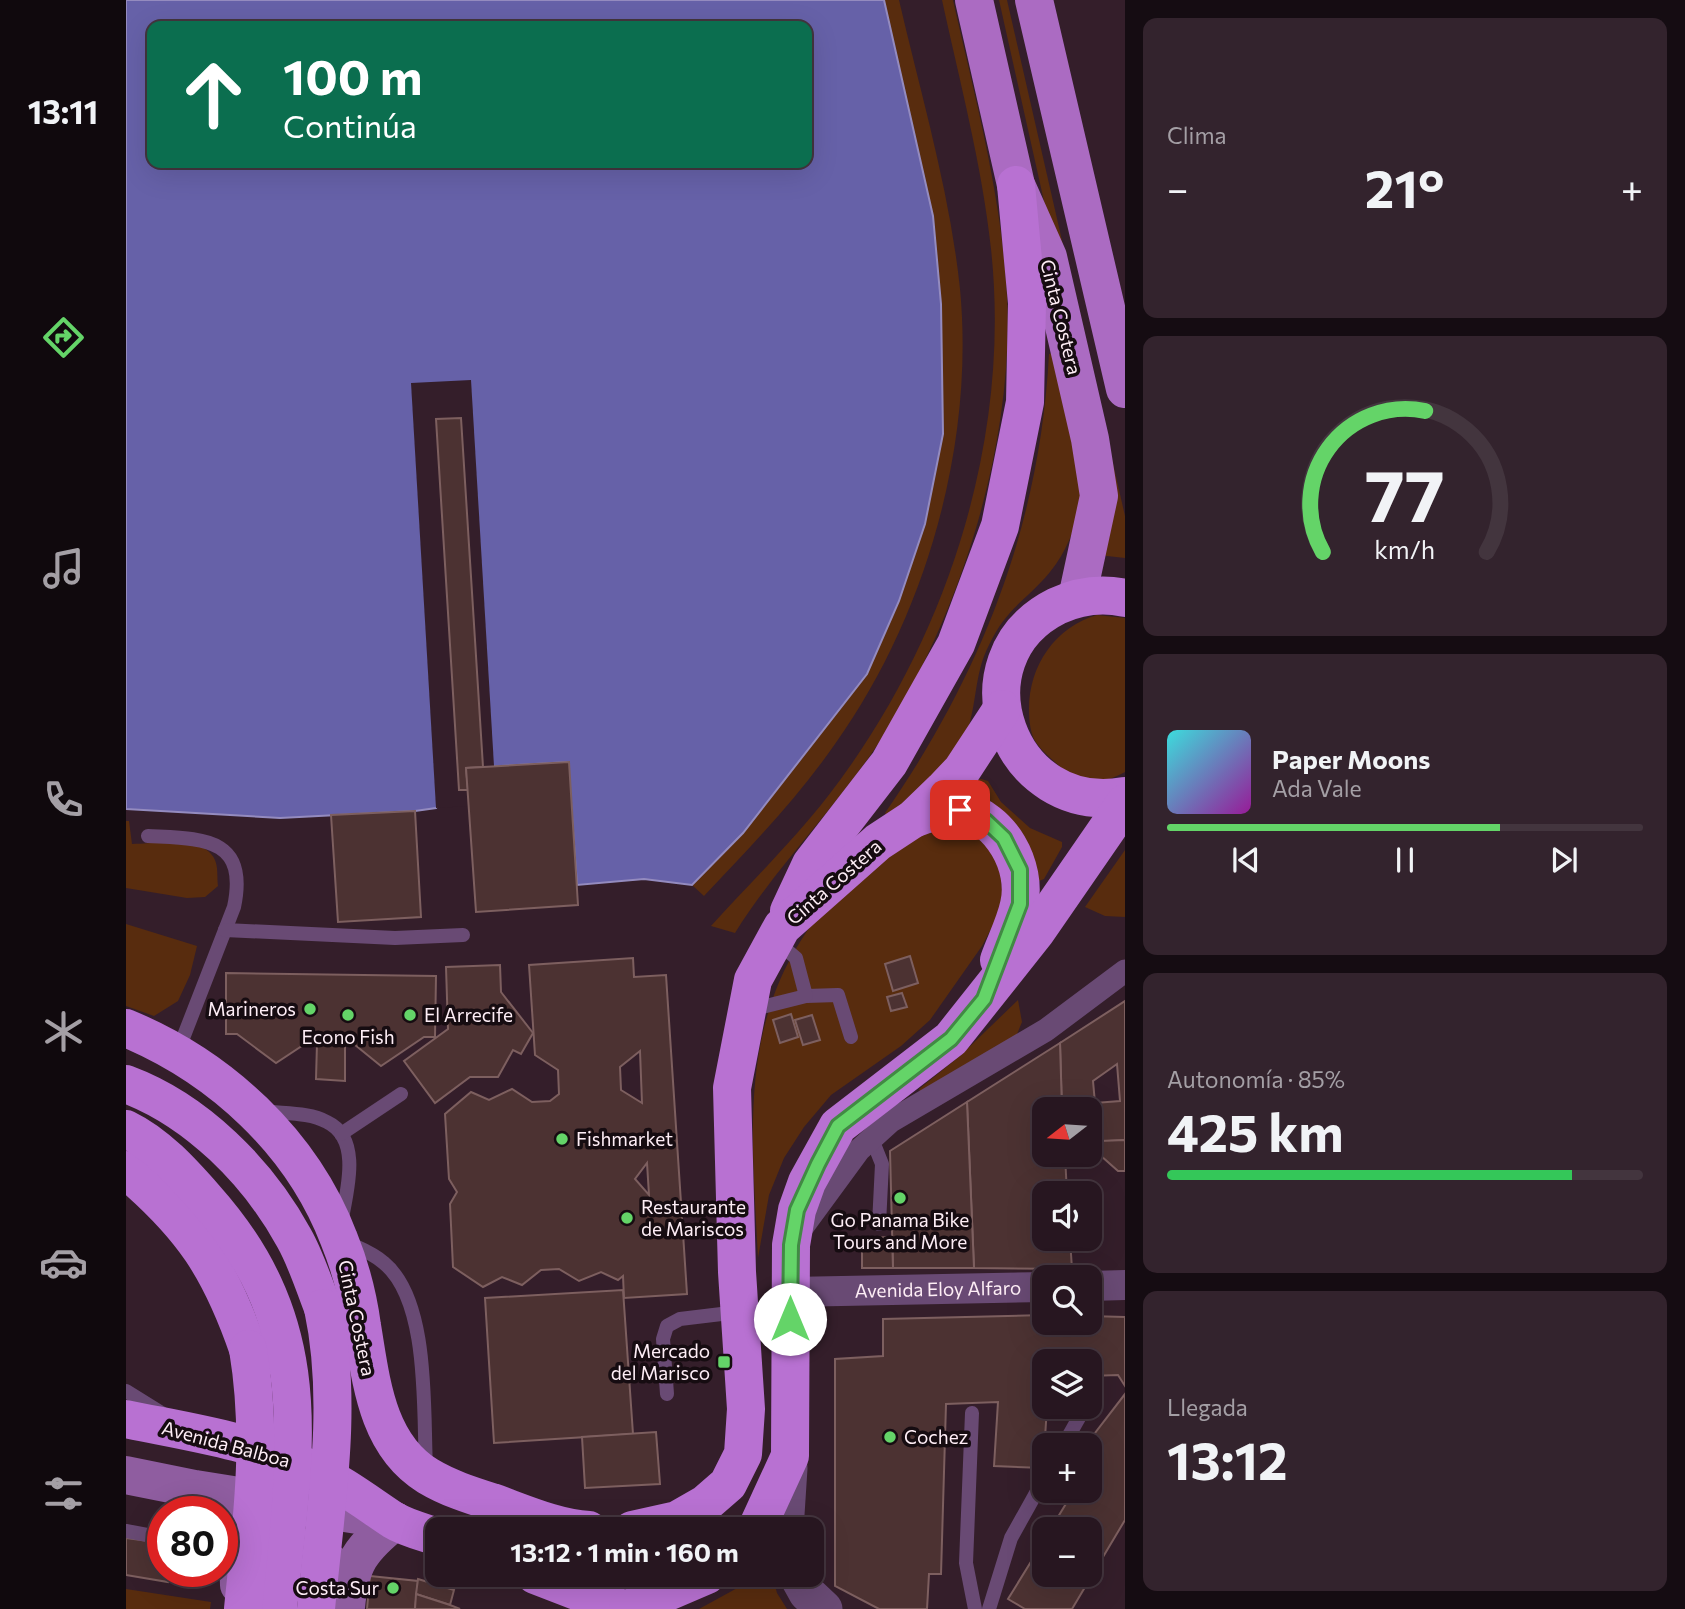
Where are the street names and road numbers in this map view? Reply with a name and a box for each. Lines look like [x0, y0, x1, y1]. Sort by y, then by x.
street label: Cinta Costera [1036, 257, 1087, 377]
street label: Cinta Costera [782, 834, 886, 929]
street label: Cinta Costera [334, 1258, 381, 1378]
street label: Avenida Eloy Alfaro [854, 1275, 1021, 1302]
street label: Avenida Balboa [160, 1415, 293, 1472]

